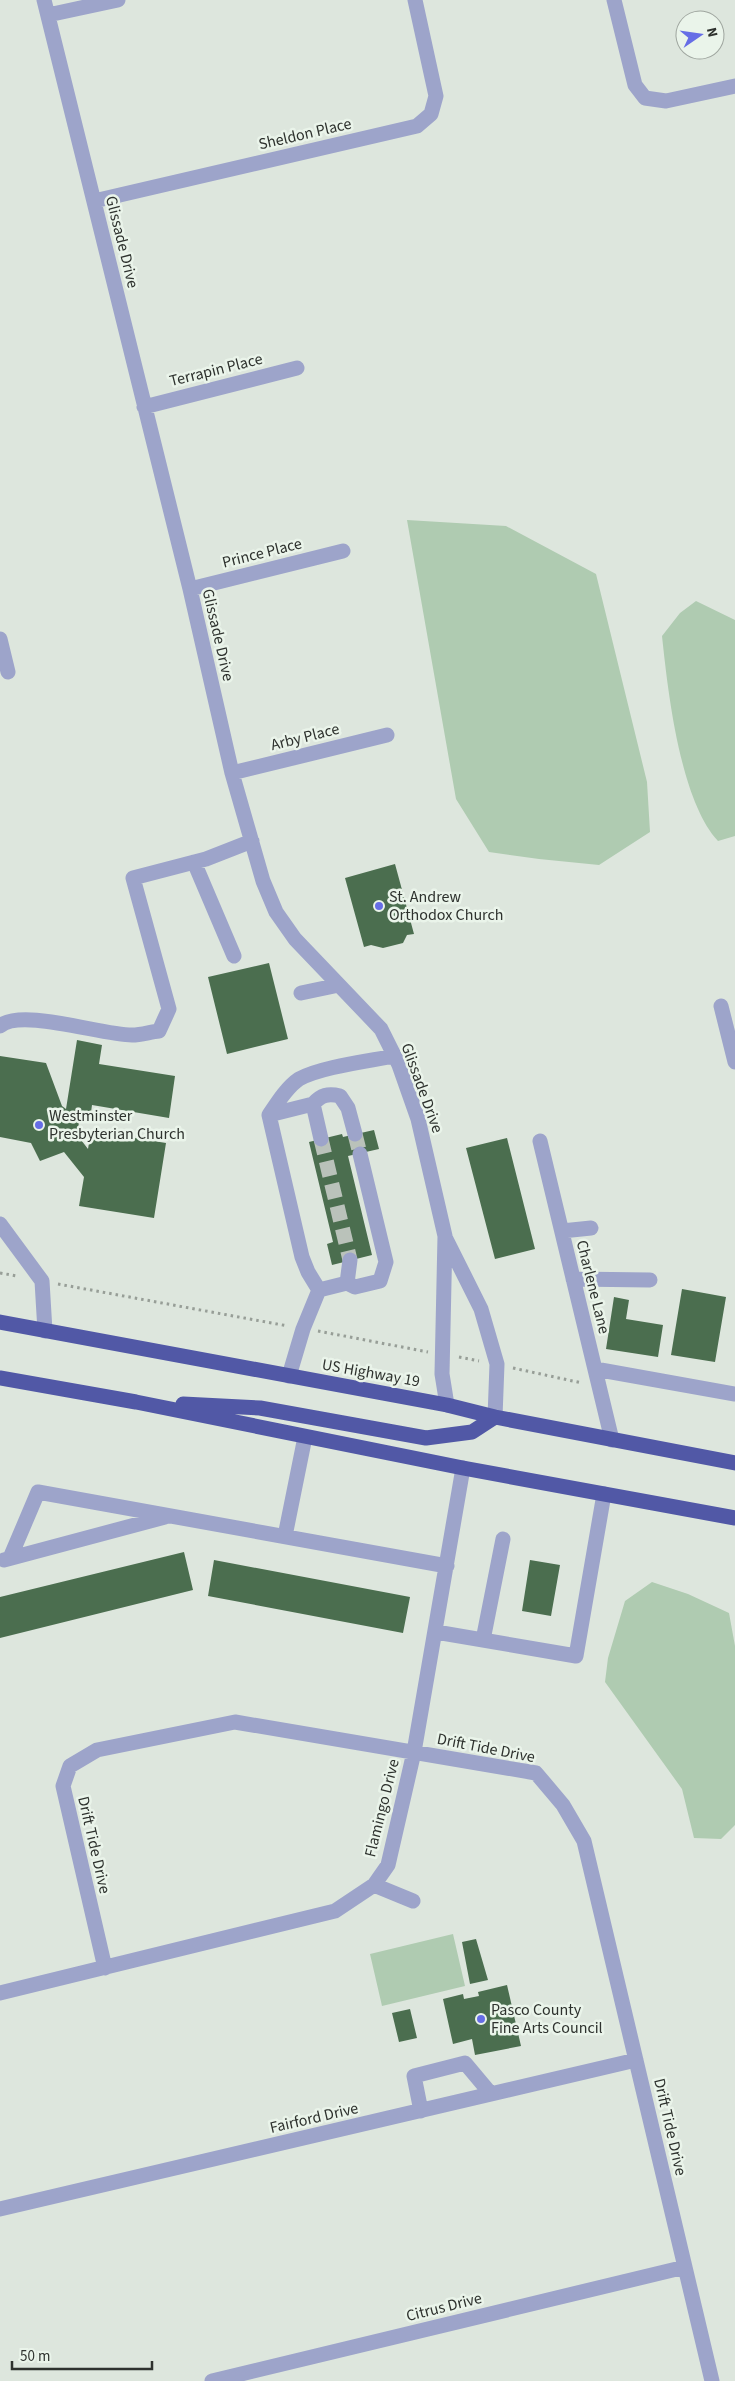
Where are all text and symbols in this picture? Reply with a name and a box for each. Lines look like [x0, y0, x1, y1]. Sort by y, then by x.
north arrow [675, 10, 725, 60]
text: N [701, 26, 722, 39]
street label: Sheldon Place [256, 113, 354, 155]
street label: Glissade Drive [100, 194, 144, 290]
street label: Terrapin Place [167, 348, 265, 392]
street label: Prince Place [220, 532, 304, 574]
street label: Glissade Drive [197, 587, 239, 683]
street label: Arby Place [268, 718, 342, 756]
place label: St. Andrew Orthodox Church [389, 886, 504, 926]
marker: St. Andrew Orthodox Church [373, 900, 385, 912]
street label: Glissade Drive [396, 1040, 448, 1136]
place label: Westminster Presbyterian Church [49, 1105, 185, 1145]
marker: Westminster Presbyterian Church [33, 1119, 45, 1131]
street label: Charlene Lane [571, 1238, 615, 1336]
street label: US Highway 19 [320, 1354, 422, 1392]
street label: Drift Tide Drive [435, 1728, 537, 1768]
street label: Flamingo Drive [359, 1757, 405, 1859]
street label: Drift Tide Drive [72, 1794, 116, 1896]
place label: Pasco County Fine Arts Council [491, 1999, 603, 2039]
marker: Pasco County Fine Arts Council [475, 2013, 487, 2025]
street label: Drift Tide Drive [648, 2076, 692, 2178]
street label: Fairford Drive [268, 2097, 360, 2139]
street label: Citrus Drive [404, 2287, 484, 2327]
scale bar [12, 2338, 152, 2370]
text: 50 m [20, 2346, 50, 2367]

